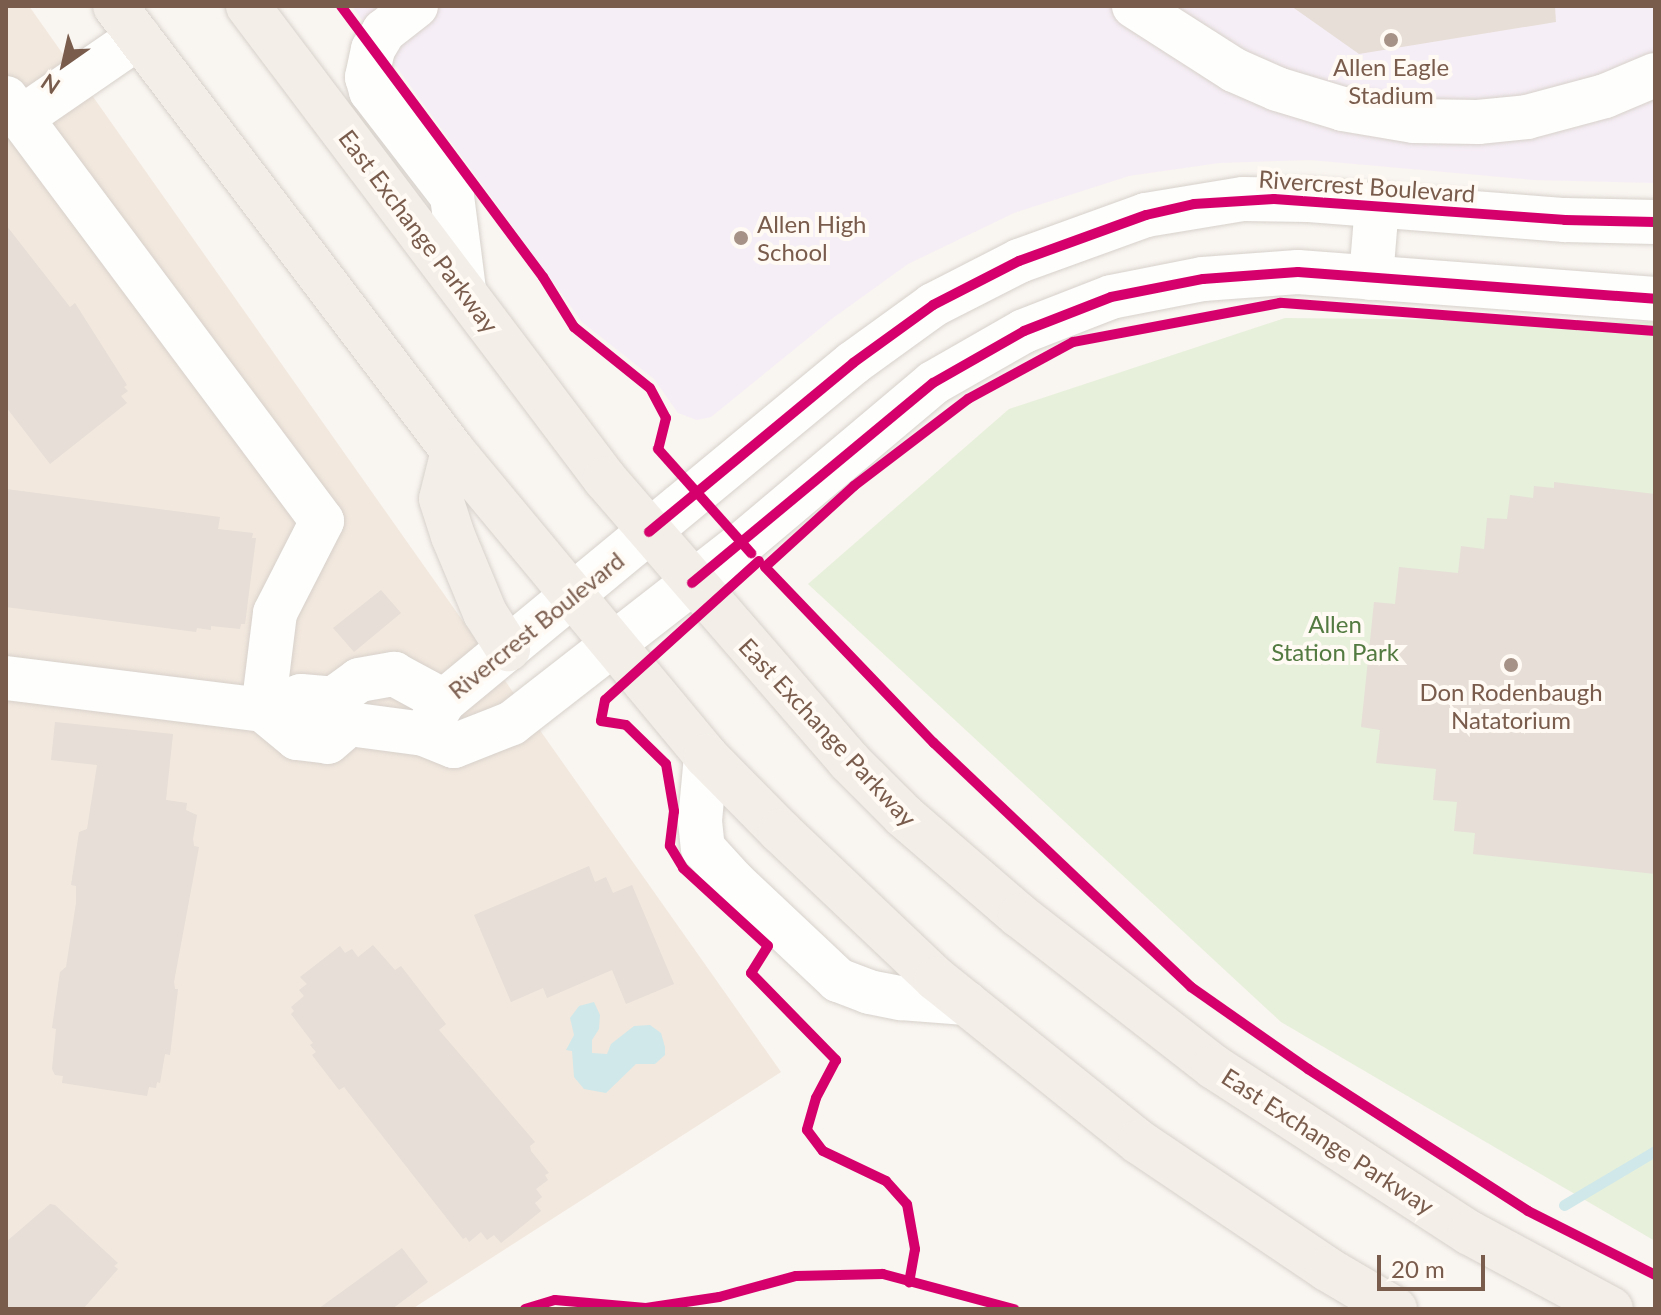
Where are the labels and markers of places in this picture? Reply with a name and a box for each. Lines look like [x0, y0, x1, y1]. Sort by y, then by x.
marker: Allen Eagle Stadium [1382, 31, 1400, 49]
place label: Allen Eagle Stadium [1333, 53, 1449, 109]
place label: Allen High School [757, 210, 867, 266]
marker: Allen High School [732, 229, 750, 247]
marker: Don Rodenbaugh Natatorium [1502, 656, 1520, 674]
place label: Don Rodenbaugh Natatorium [1419, 678, 1603, 734]

